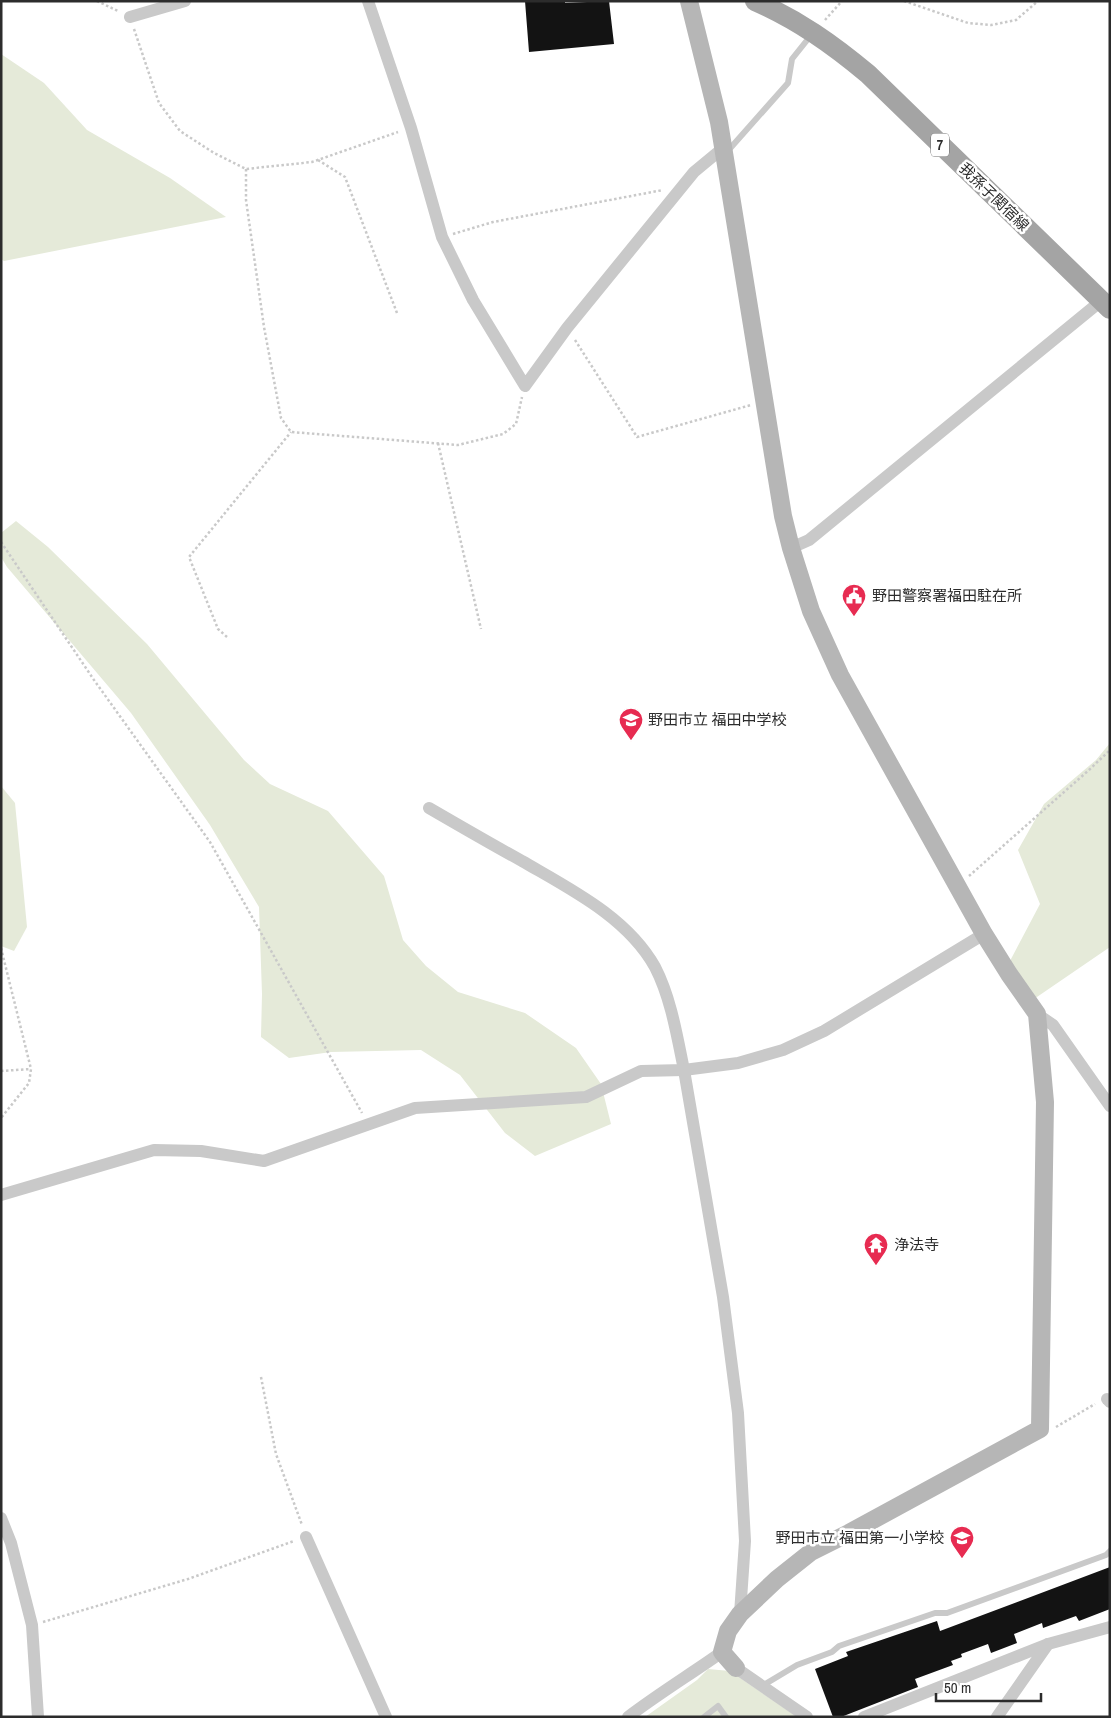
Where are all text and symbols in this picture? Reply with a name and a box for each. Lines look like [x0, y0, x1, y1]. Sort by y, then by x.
road number: 7 [931, 134, 949, 156]
street label: 我孫子関宿線 [955, 158, 1034, 235]
public building icon: 野田警察署福田駐在所 [841, 583, 867, 617]
place label: 野田警察署福田駐在所 [872, 585, 1022, 606]
school or university icon: 野田市立 福田中学校 [618, 707, 644, 741]
place label: 野田市立 福田中学校 [648, 709, 786, 730]
temple icon: 浄法寺 [863, 1232, 889, 1266]
place label: 浄法寺 [894, 1234, 939, 1255]
school or university icon: 野田市立 福田第一小学校 [949, 1525, 975, 1559]
place label: 野田市立 福田第一小学校 [776, 1527, 944, 1548]
scale bar [936, 1670, 1041, 1702]
text: 50 m [944, 1677, 971, 1698]

